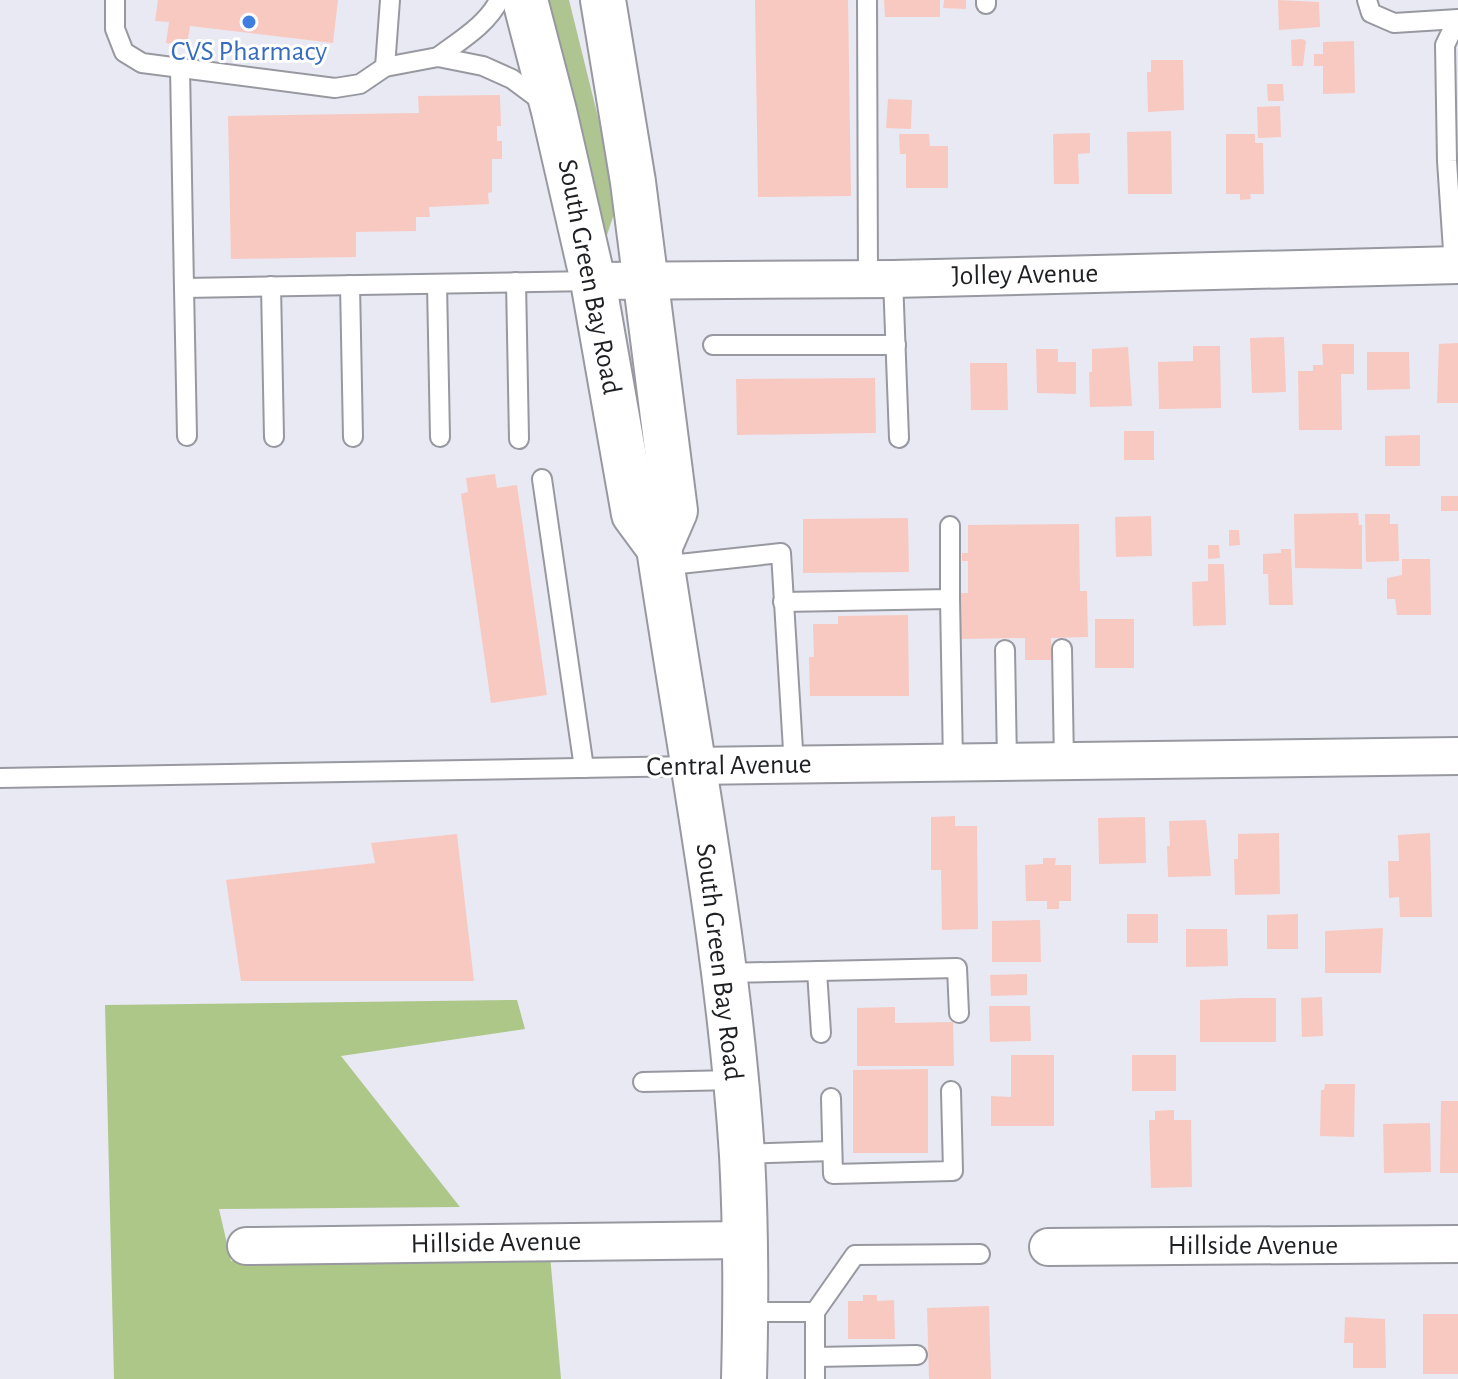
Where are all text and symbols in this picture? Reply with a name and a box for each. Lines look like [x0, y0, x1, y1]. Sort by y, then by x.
marker: CVS Pharmacy [240, 13, 258, 31]
place label: CVS Pharmacy [171, 38, 327, 66]
street label: South Green Bay Road [552, 157, 626, 397]
street label: Jolley Avenue [951, 260, 1099, 290]
street label: Central Avenue [646, 751, 812, 781]
street label: South Green Bay Road [691, 842, 747, 1082]
street label: Hillside Avenue [410, 1228, 582, 1258]
street label: Hillside Avenue [1168, 1232, 1338, 1260]

